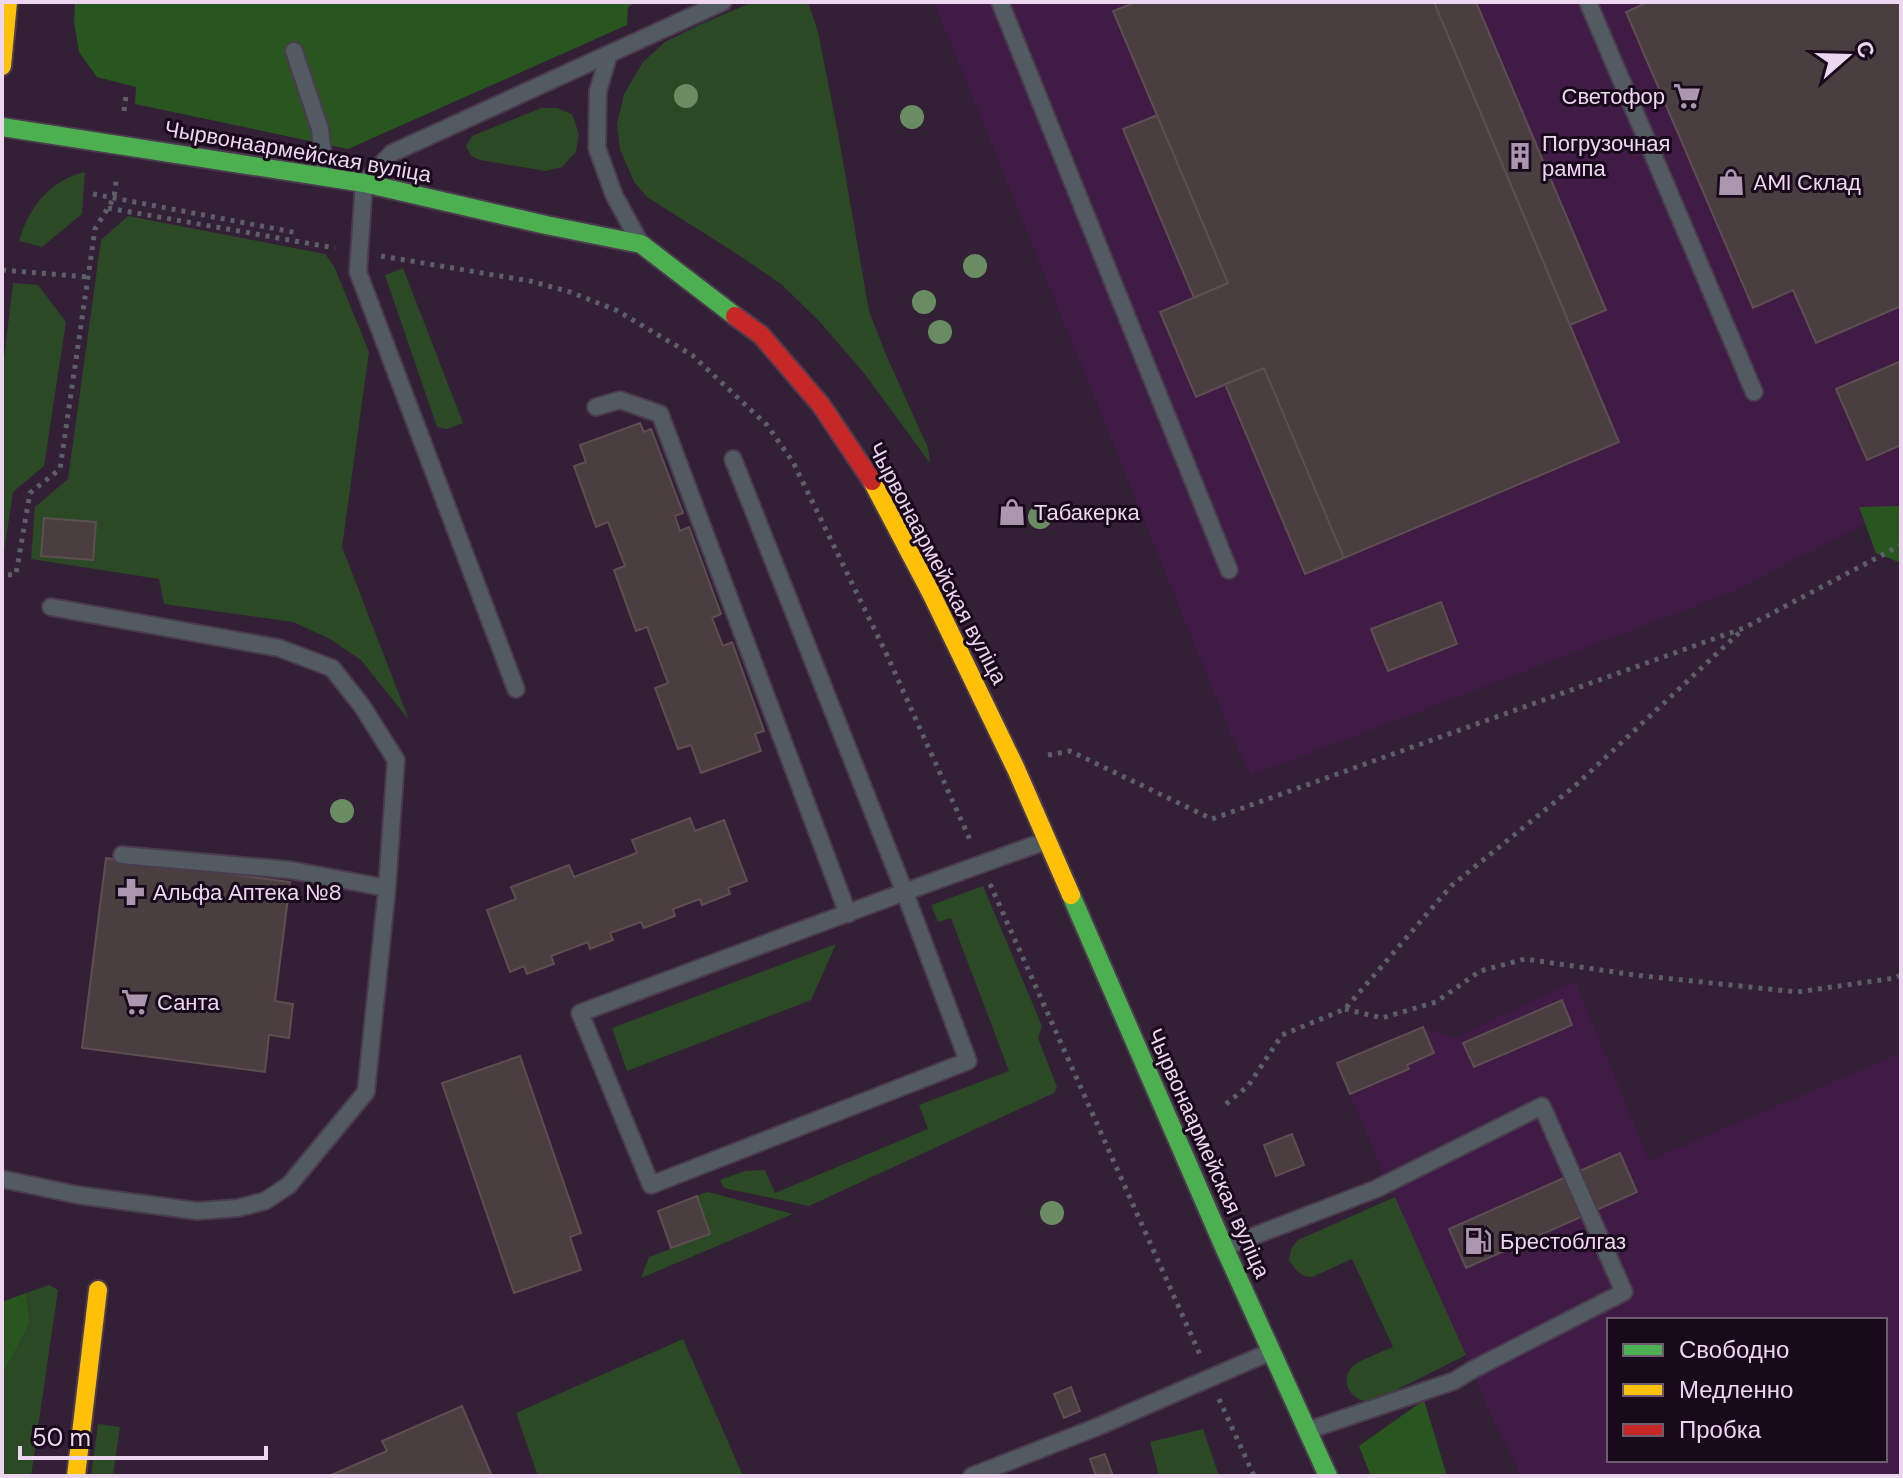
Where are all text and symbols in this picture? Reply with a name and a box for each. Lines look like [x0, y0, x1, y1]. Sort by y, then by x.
north arrow [1807, 16, 1887, 96]
text: С [1849, 37, 1882, 62]
supermarket icon: Светофор [1672, 81, 1702, 111]
place label: Светофор [1562, 82, 1665, 111]
street label: Чырвонаармейская вуліца [162, 114, 434, 189]
place label: Погрузочная рампа [1542, 129, 1670, 183]
building icon: Погрузочная рампа [1505, 141, 1535, 171]
shop icon: AMI Склад [1716, 167, 1746, 197]
place label: AMI Склад [1753, 168, 1861, 197]
street label: Чырвонаармейская вуліца [861, 437, 1014, 690]
shop icon: Табакерка [997, 497, 1027, 527]
place label: Табакерка [1034, 498, 1140, 527]
pharmacy icon: Альфа Аптека №8 [116, 877, 146, 907]
place label: Альфа Аптека №8 [153, 878, 342, 907]
supermarket icon: Санта [120, 987, 150, 1017]
place label: Санта [157, 988, 220, 1017]
street label: Чырвонаармейская вуліца [1140, 1024, 1277, 1283]
fuel station icon: Брестоблгаз [1463, 1226, 1493, 1256]
place label: Брестоблгаз [1500, 1227, 1626, 1256]
legend [1607, 1318, 1887, 1462]
text: Свободно [1679, 1334, 1789, 1365]
text: Медленно [1679, 1374, 1793, 1405]
scale bar [20, 1410, 266, 1460]
text: Пробка [1679, 1414, 1762, 1445]
text: 50 m [32, 1422, 91, 1453]

